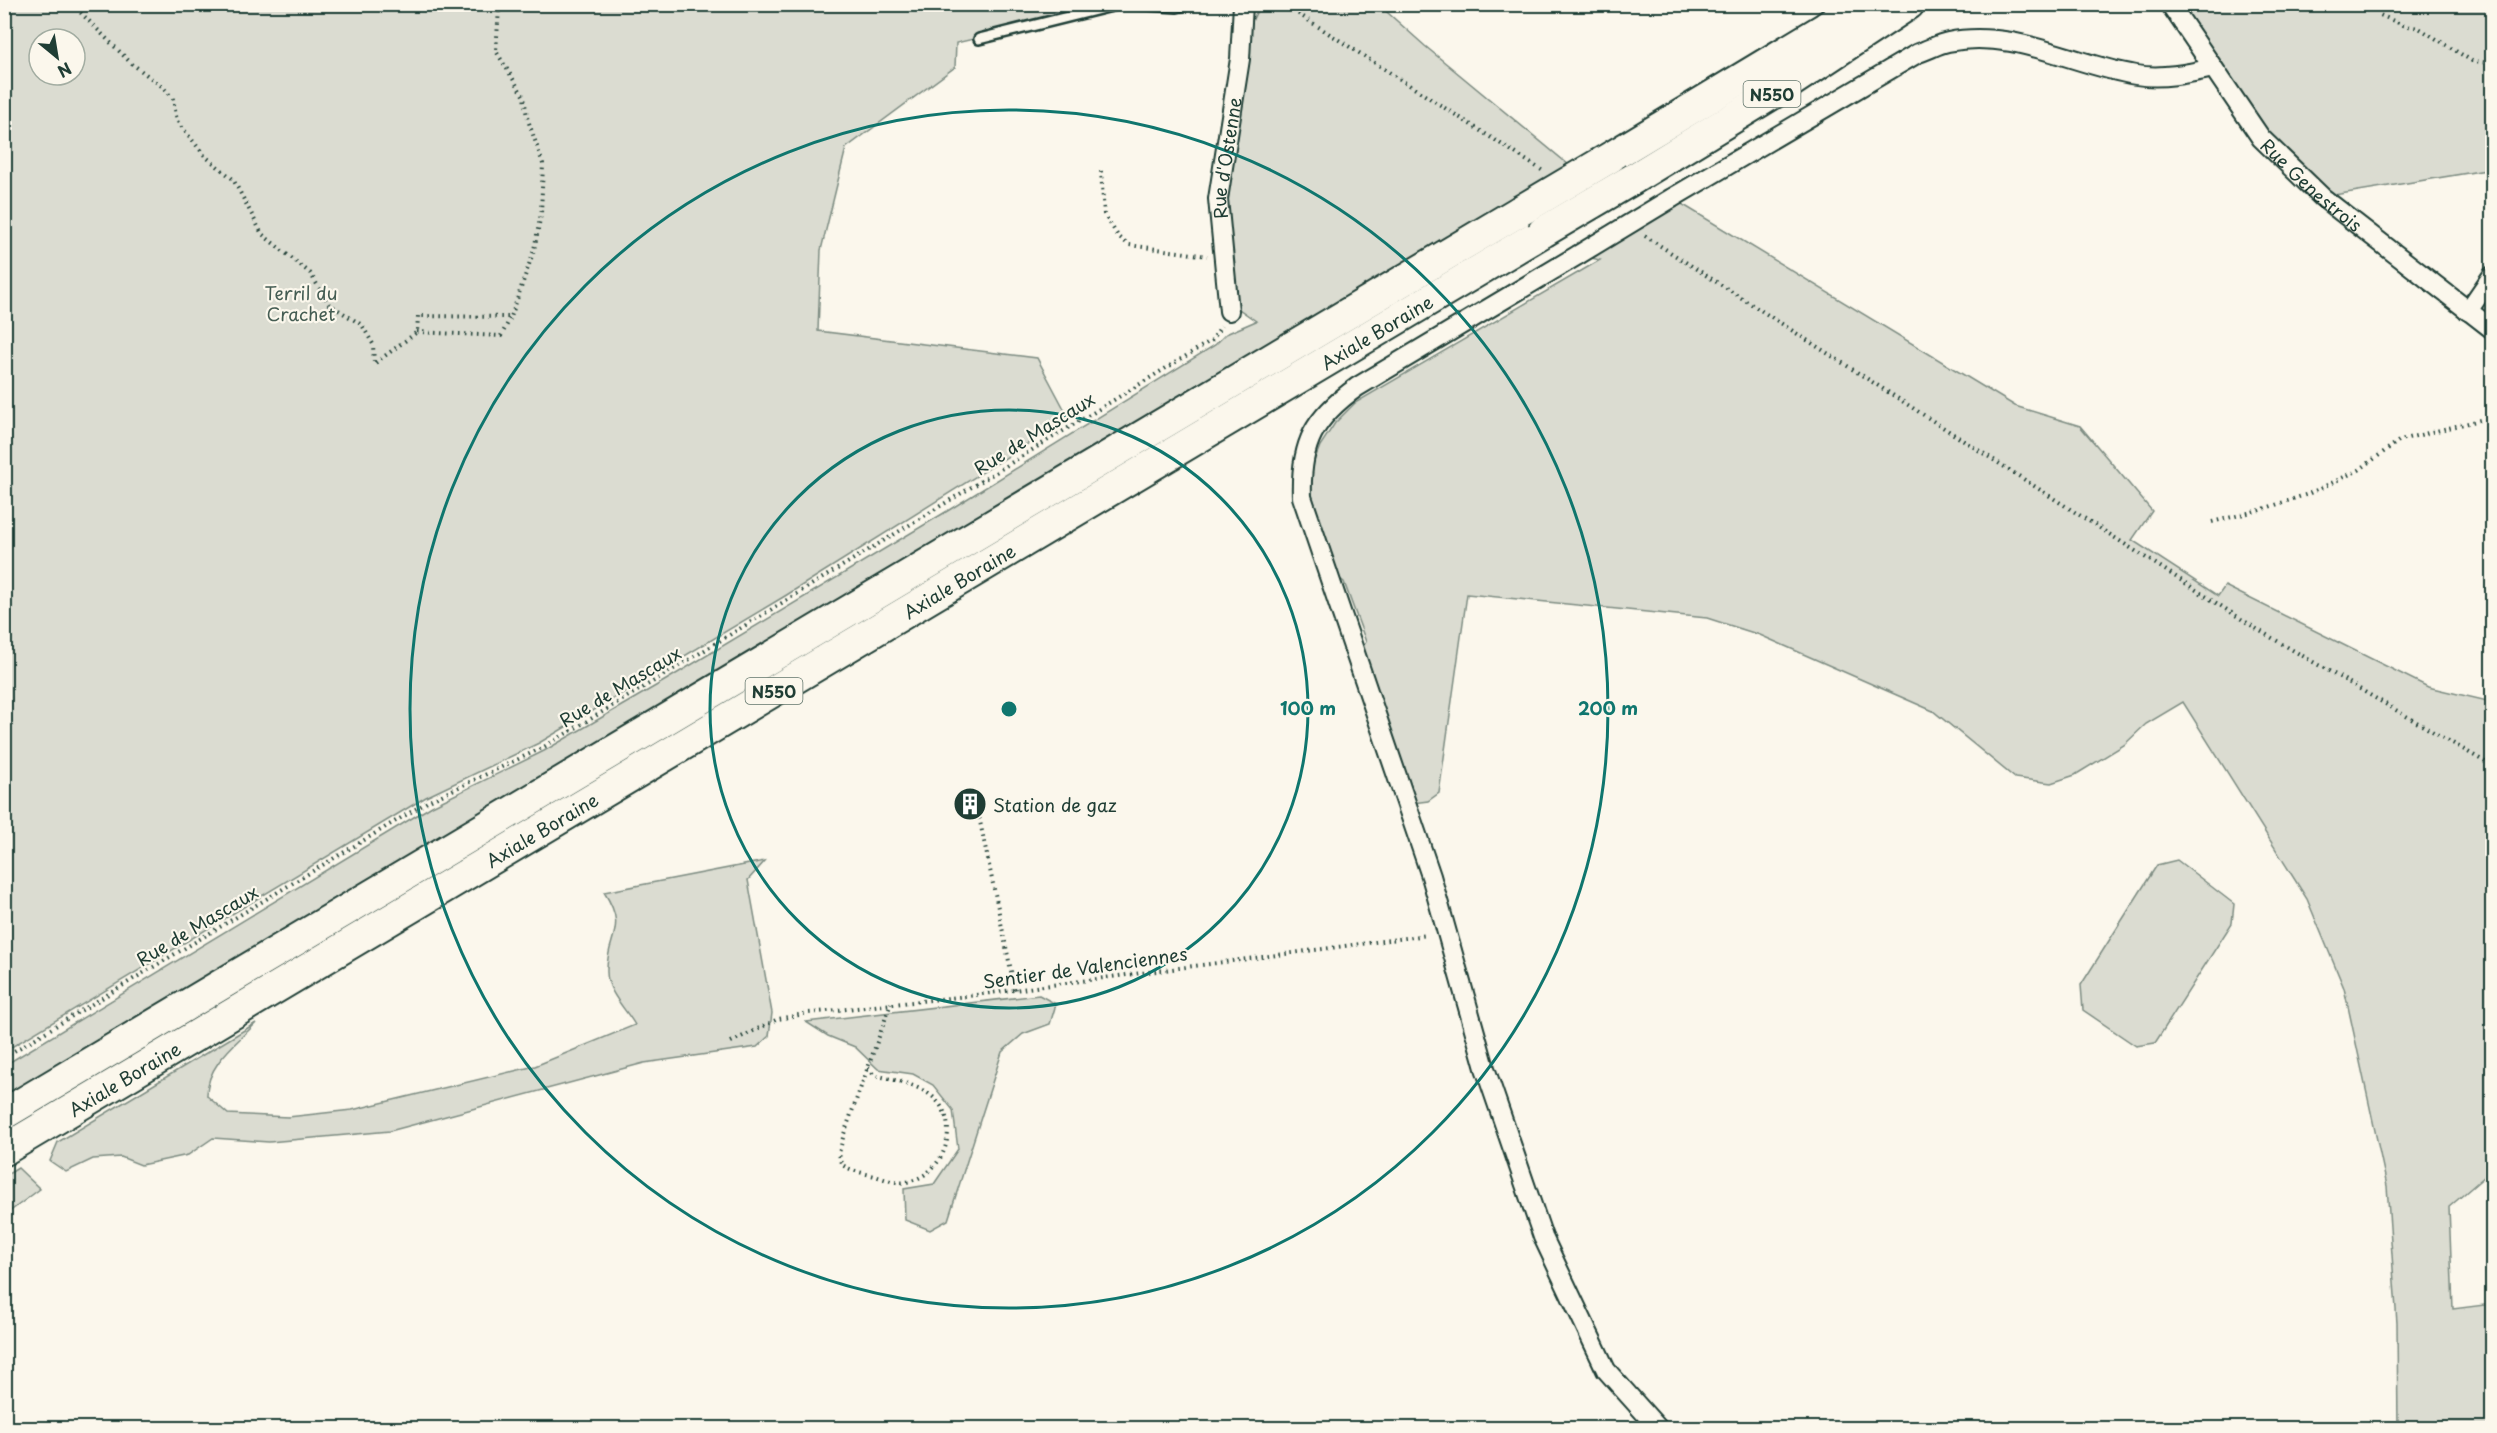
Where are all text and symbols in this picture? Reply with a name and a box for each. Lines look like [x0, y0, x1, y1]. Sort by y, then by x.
north arrow [27, 27, 87, 87]
text: N [54, 57, 76, 84]
road number: N550 [1744, 81, 1800, 107]
street label: Rue d'Ostenne [1204, 95, 1247, 220]
street label: Rue Genestrois [2255, 132, 2368, 237]
park label: Terril du Crachet [265, 279, 337, 327]
street label: Axiale Boraine [1315, 287, 1438, 375]
street label: Rue de Mascaux [968, 385, 1100, 481]
street label: Axiale Boraine [898, 536, 1020, 624]
street label: Rue de Mascaux [554, 639, 686, 733]
road number: N550 [746, 678, 802, 704]
text: 100 m [1280, 694, 1336, 721]
text: 200 m [1578, 694, 1638, 721]
centre of rings [999, 699, 1019, 719]
street label: Axiale Boraine [480, 785, 603, 873]
building icon: Station de gaz [952, 786, 988, 822]
place label: Station de gaz [993, 791, 1117, 818]
street label: Rue de Mascaux [131, 878, 263, 972]
street label: Sentier de Valenciennes [981, 939, 1189, 995]
street label: Axiale Boraine [63, 1034, 186, 1122]

